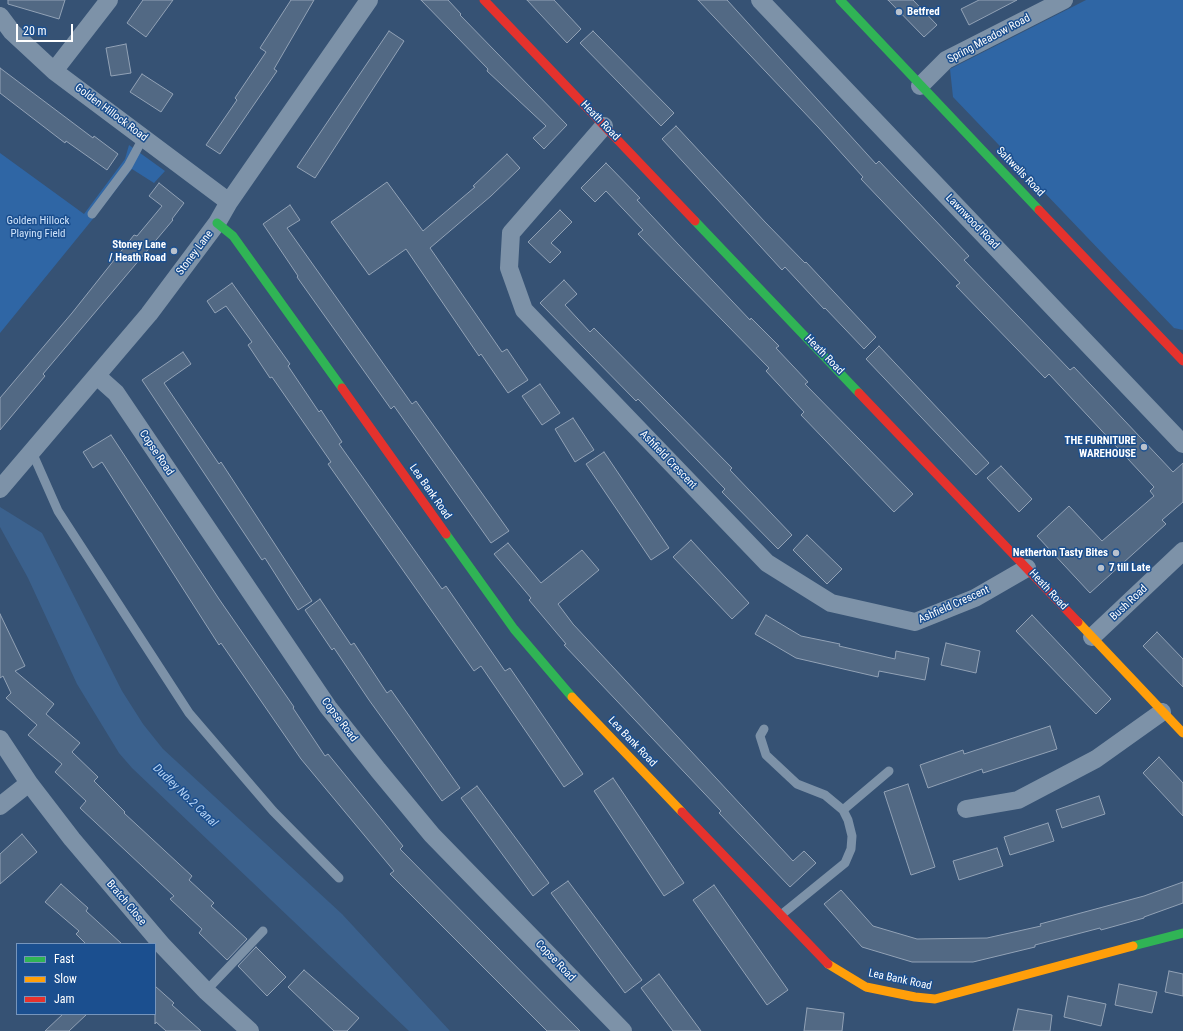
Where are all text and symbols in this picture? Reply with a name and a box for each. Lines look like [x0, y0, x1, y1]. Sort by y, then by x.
place label: Betfred [907, 5, 940, 19]
marker: Betfred [894, 7, 904, 17]
street label: Spring Meadow Road [945, 12, 1033, 66]
scale bar [18, 16, 75, 42]
text: 20 m [23, 24, 47, 38]
street label: Golden Hillock Road [72, 81, 150, 145]
street label: Heath Road [578, 98, 622, 144]
street label: Saltwells Road [993, 144, 1047, 200]
street label: Lawnwood Road [943, 192, 1001, 252]
park label: Golden Hillock Playing Field [7, 214, 69, 240]
street label: Stoney Lane [174, 228, 216, 278]
place label: Stoney Lane / Heath Road [109, 238, 166, 264]
marker: Stoney Lane / Heath Road [169, 246, 179, 256]
street label: Heath Road [802, 332, 846, 378]
street label: Copse Road [136, 428, 176, 478]
street label: Ashfield Crescent [637, 428, 699, 492]
place label: THE FURNITURE WAREHOUSE [1064, 434, 1136, 460]
marker: THE FURNITURE WAREHOUSE [1139, 442, 1149, 452]
street label: Lea Bank Road [406, 462, 454, 522]
place label: Netherton Tasty Bites [1013, 546, 1108, 560]
marker: Netherton Tasty Bites [1111, 548, 1121, 558]
place label: 7 till Late [1109, 561, 1150, 575]
marker: 7 till Late [1096, 563, 1106, 573]
street label: Heath Road [1026, 567, 1070, 613]
street label: Bush Road [1108, 582, 1150, 624]
street label: Ashfield Crescent [917, 583, 991, 627]
street label: Copse Road [318, 695, 360, 745]
street label: Lea Bank Road [605, 714, 659, 770]
water label: Dudley No.2 Canal [150, 762, 220, 830]
street label: Bratch Close [103, 878, 149, 928]
street label: Copse Road [532, 938, 578, 984]
legend [16, 943, 156, 1015]
text: Fast [54, 952, 74, 966]
street label: Lea Bank Road [867, 967, 933, 993]
text: Slow [54, 972, 77, 986]
text: Jam [54, 992, 75, 1006]

